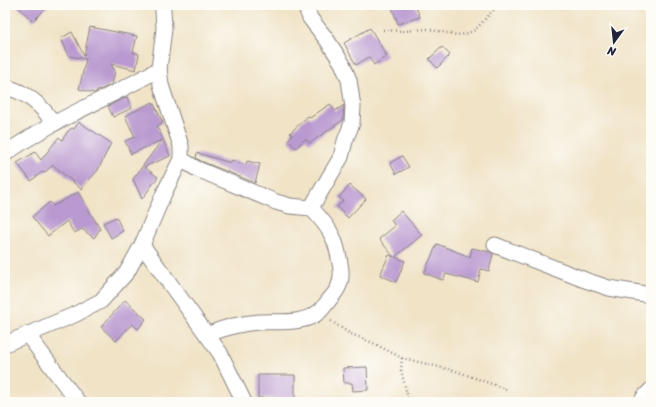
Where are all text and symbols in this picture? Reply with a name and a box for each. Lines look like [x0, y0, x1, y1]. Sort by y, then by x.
north arrow [594, 22, 634, 62]
text: N [605, 41, 619, 62]

